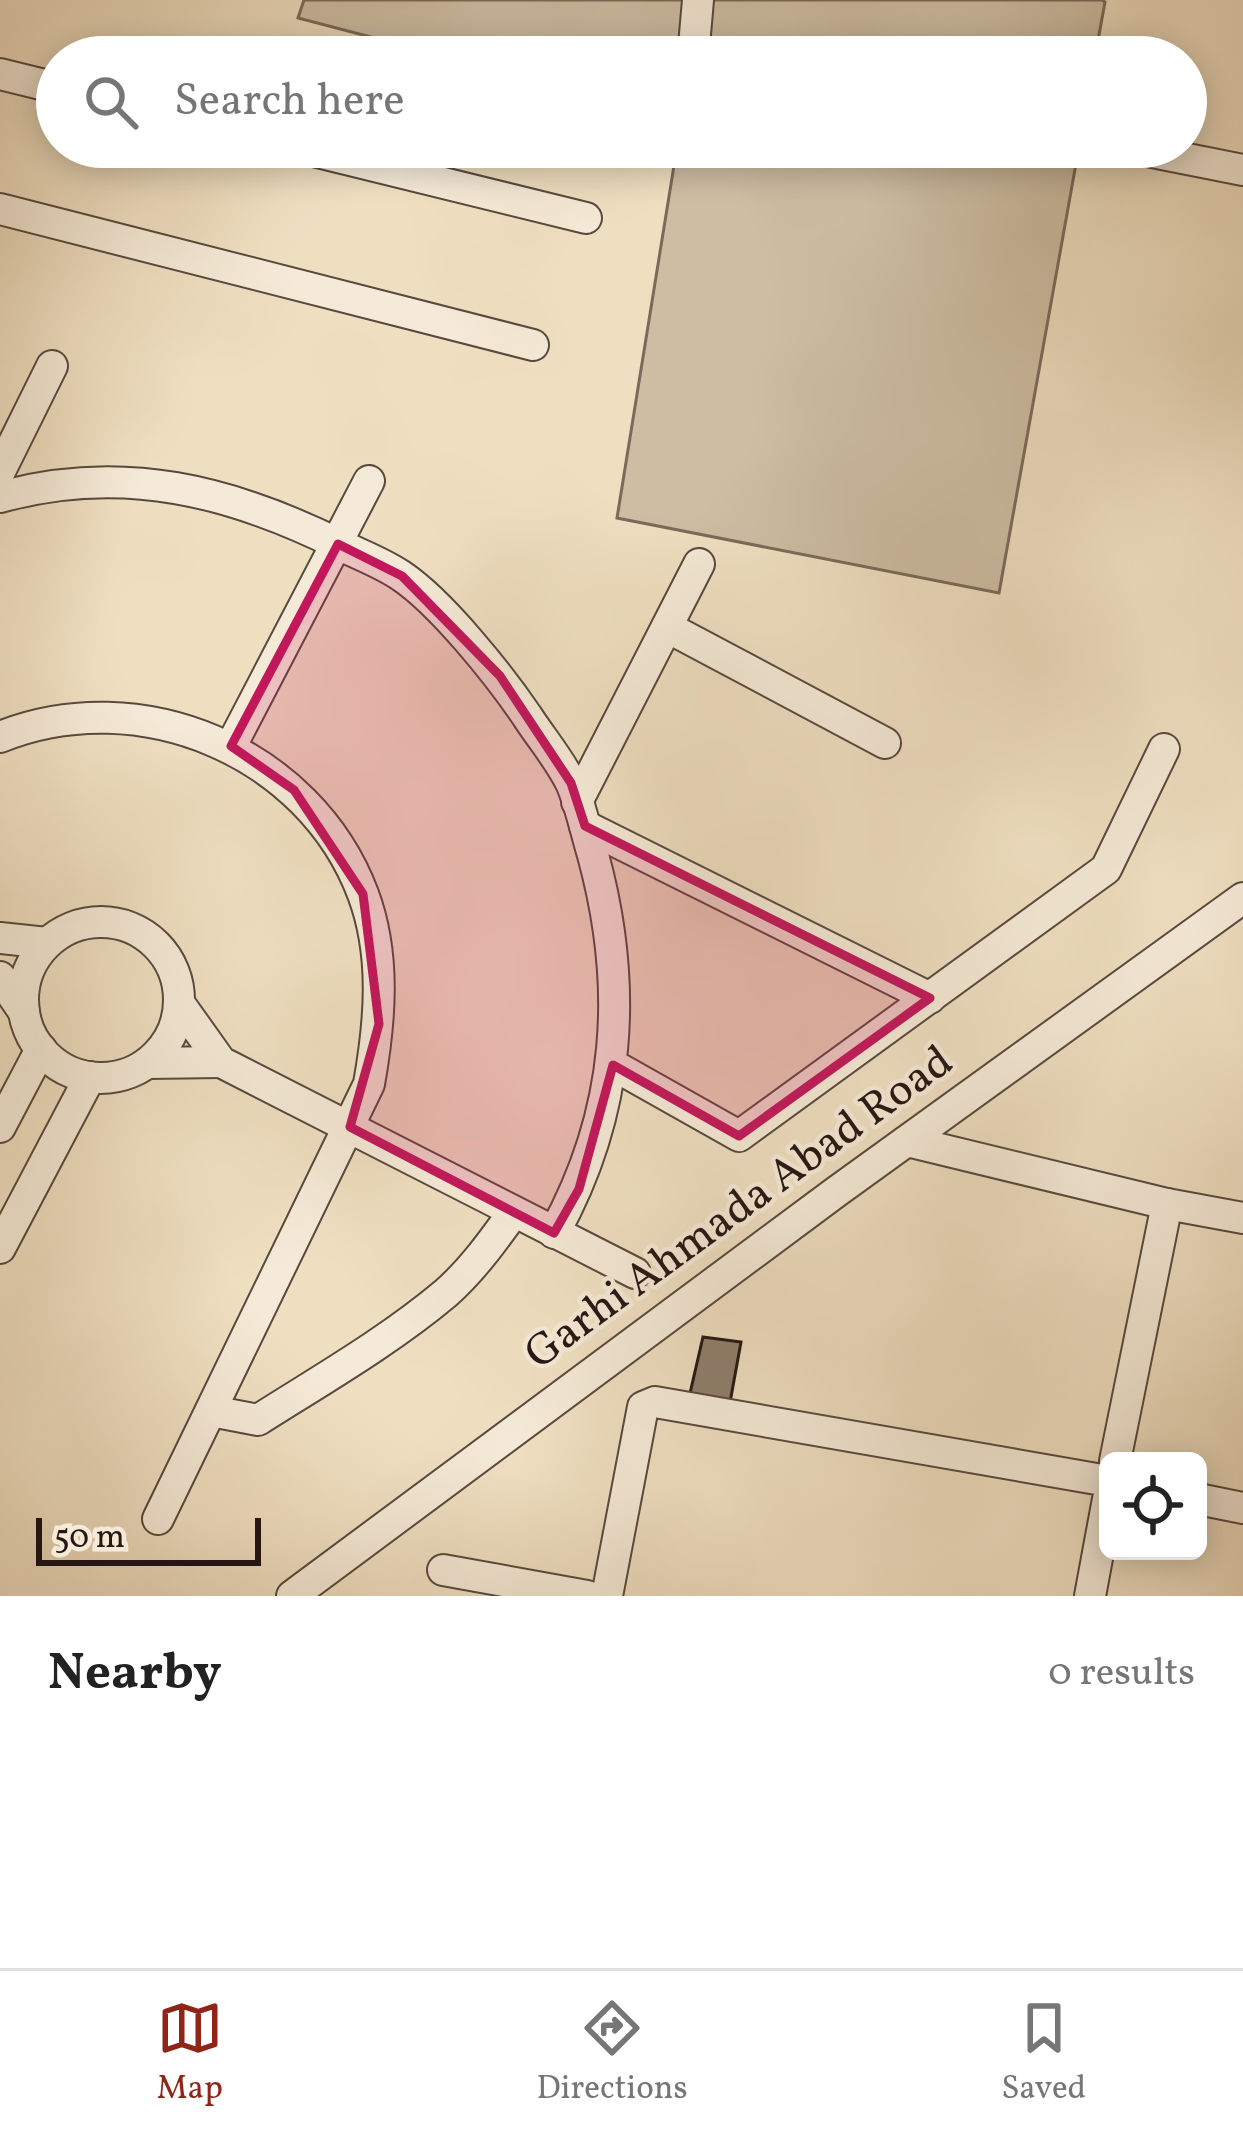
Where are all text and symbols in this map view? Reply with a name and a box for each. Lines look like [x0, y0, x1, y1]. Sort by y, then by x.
search box [36, 36, 1207, 168]
icon: search [78, 69, 144, 135]
text: Search here [174, 71, 405, 134]
street label: Garhi Ahmada Abad Road [513, 1032, 967, 1386]
map controls [1099, 1452, 1207, 1560]
button: locate [1099, 1452, 1207, 1560]
scale bar [36, 1512, 261, 1565]
text: 50 m [54, 1516, 125, 1562]
text: Nearby [48, 1639, 222, 1710]
text: 0 results [1048, 1647, 1195, 1701]
tab: Map [157, 1995, 223, 2113]
tab: Directions [536, 1995, 688, 2113]
tab: Saved [1001, 1995, 1086, 2113]

